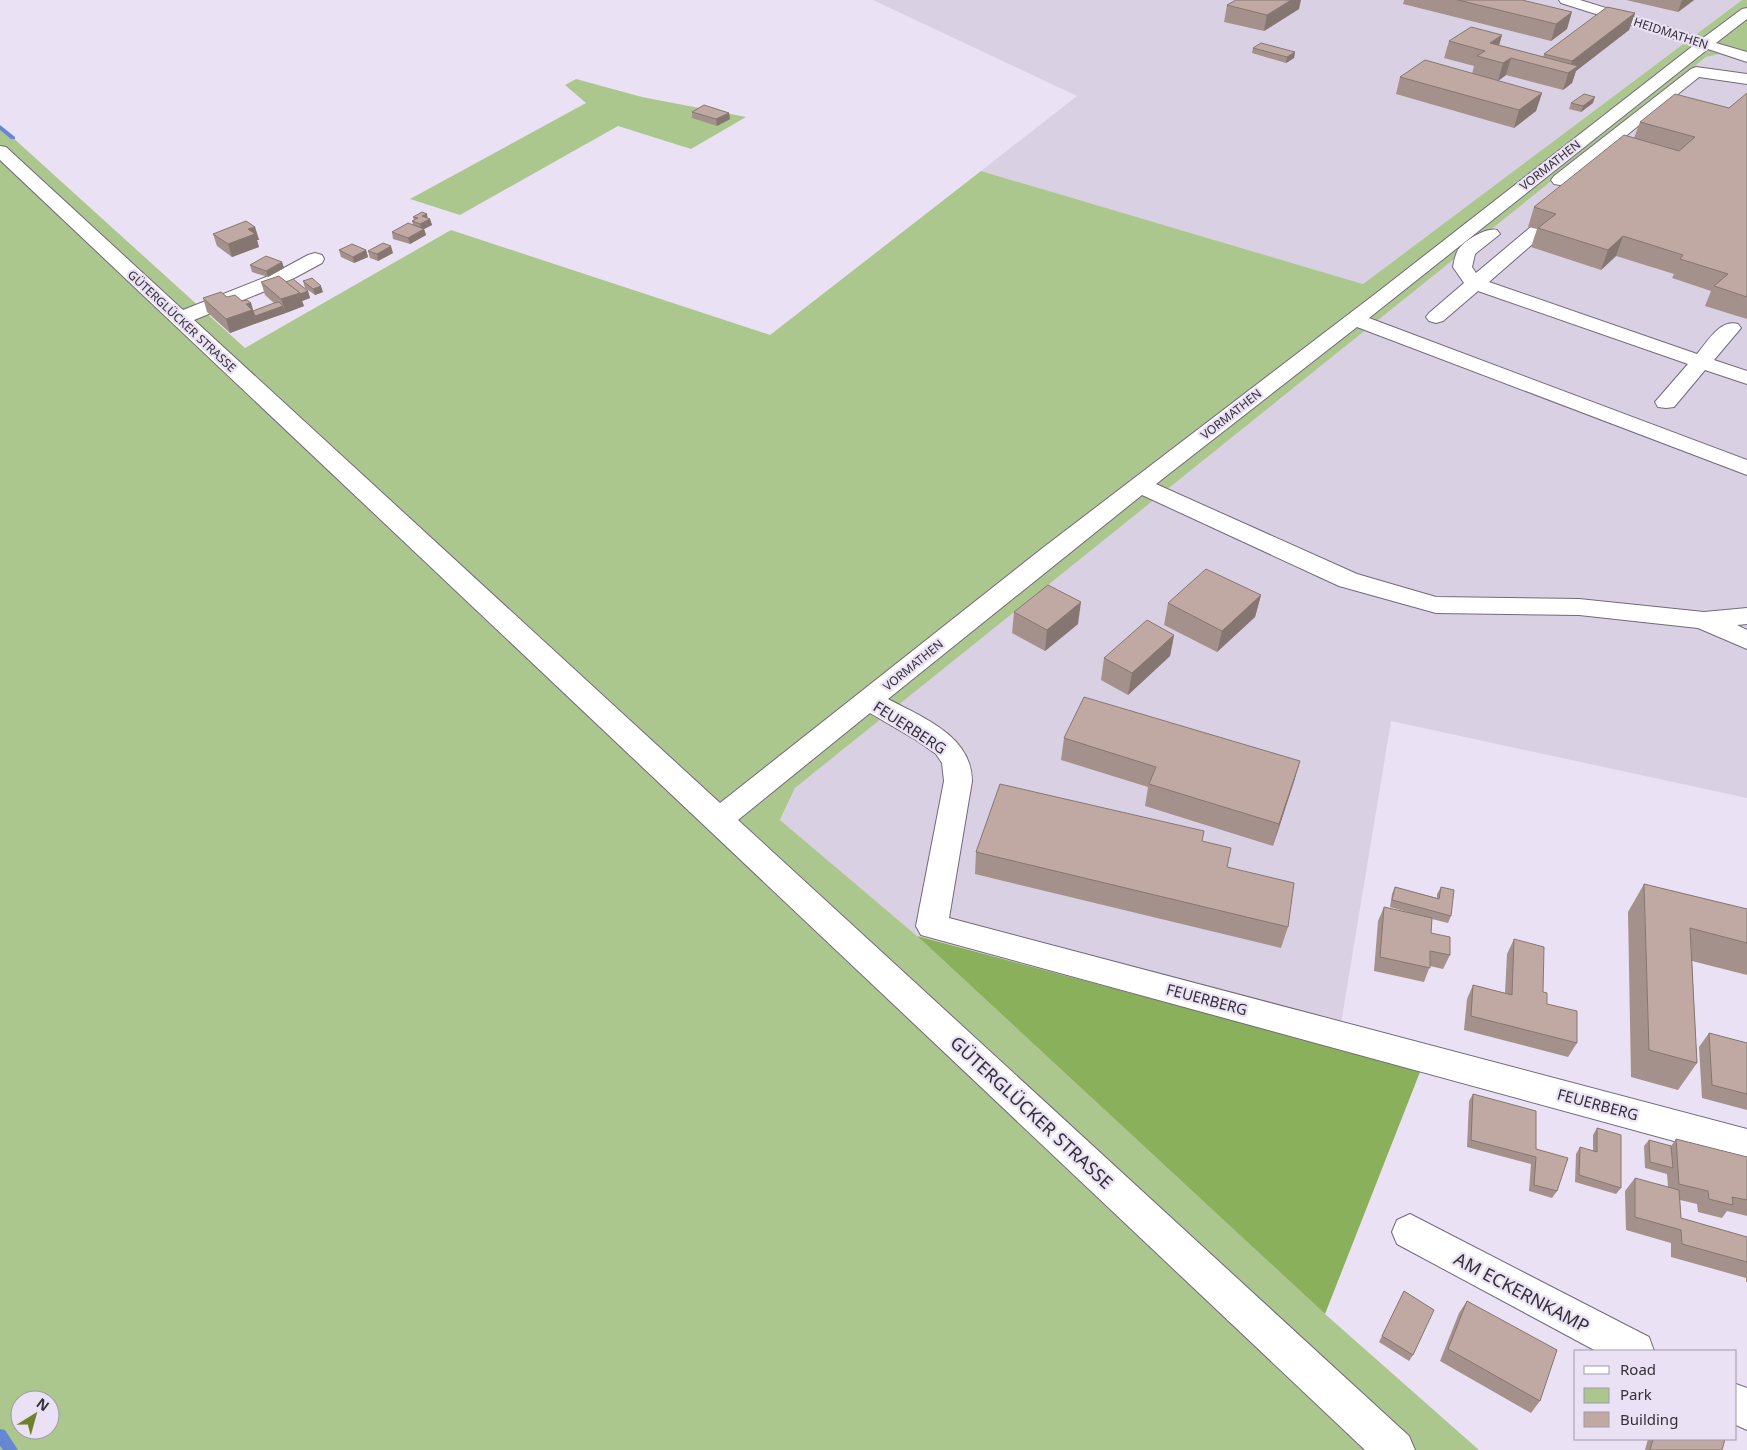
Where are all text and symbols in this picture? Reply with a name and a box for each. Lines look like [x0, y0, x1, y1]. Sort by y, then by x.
street label: HEIDMATHEN [1632, 13, 1710, 53]
street label: VORMATHEN [1516, 136, 1584, 194]
street label: GÜTERGLÜCKER STRASSE [124, 266, 240, 376]
street label: VORMATHEN [1197, 385, 1265, 443]
street label: VORMATHEN [879, 635, 947, 695]
street label: FEUERBERG [870, 696, 950, 758]
street label: FEUERBERG [1164, 979, 1250, 1019]
street label: GÜTERGLÜCKER STRASSE [946, 1030, 1118, 1194]
street label: FEUERBERG [1555, 1084, 1641, 1124]
street label: AM ECKERNKAMP [1450, 1246, 1594, 1338]
legend [1574, 1350, 1737, 1440]
text: Road [1620, 1359, 1656, 1379]
text: Park [1620, 1384, 1652, 1404]
north arrow [10, 1390, 60, 1440]
text: N [33, 1393, 53, 1415]
text: Building [1620, 1409, 1678, 1429]

